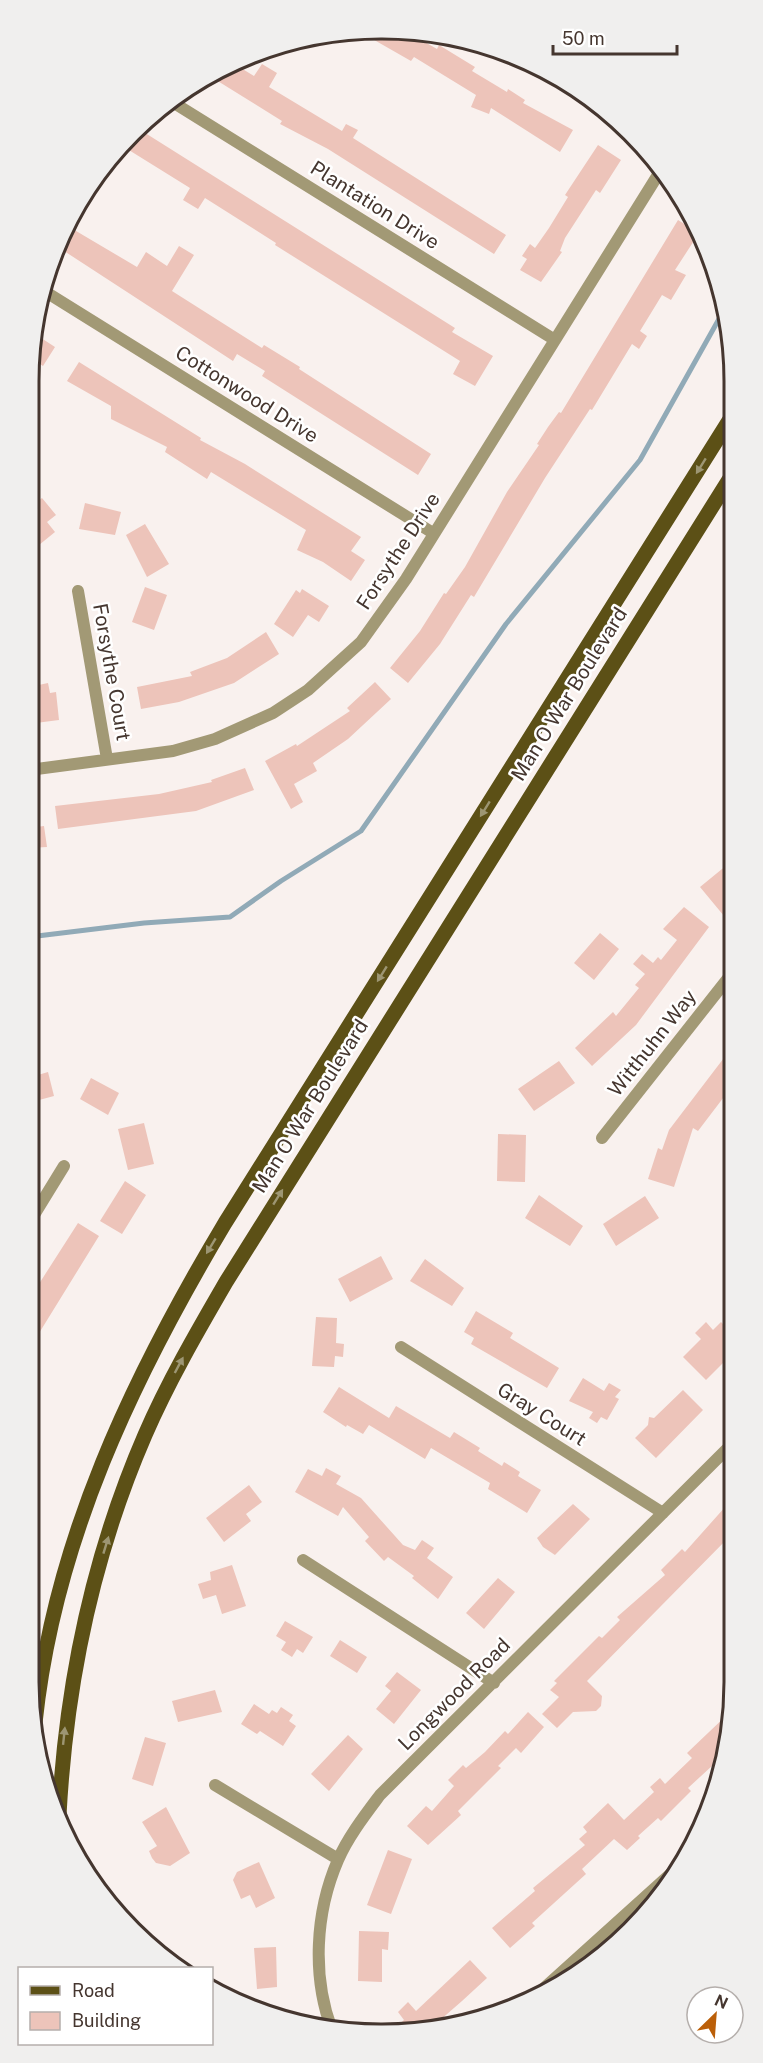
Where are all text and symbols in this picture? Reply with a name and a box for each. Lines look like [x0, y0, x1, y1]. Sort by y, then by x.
scale bar [553, 18, 678, 56]
text: 50 m [562, 28, 605, 49]
street label: Plantation Drive [306, 156, 444, 254]
street label: Cottonwood Drive [171, 340, 323, 448]
one-way arrow [695, 458, 706, 474]
street label: Forsythe Drive [351, 488, 445, 614]
street label: Forsythe Court [88, 602, 136, 742]
street label: Man O War Boulevard [506, 603, 632, 785]
one-way arrow [480, 801, 491, 817]
one-way arrow [376, 966, 387, 982]
street label: Witthuhn Way [603, 985, 701, 1101]
street label: Man O War Boulevard [247, 1015, 373, 1197]
one-way arrow [273, 1189, 284, 1205]
one-way arrow [206, 1238, 217, 1254]
one-way arrow [174, 1356, 184, 1374]
street label: Gray Court [493, 1377, 591, 1451]
one-way arrow [102, 1536, 111, 1554]
street label: Longwood Road [393, 1633, 515, 1755]
one-way arrow [59, 1726, 69, 1745]
legend [18, 1967, 213, 2045]
text: Road [72, 1980, 115, 2001]
north arrow [685, 1985, 745, 2045]
text: N [711, 1991, 731, 2013]
text: Building [72, 2010, 141, 2031]

